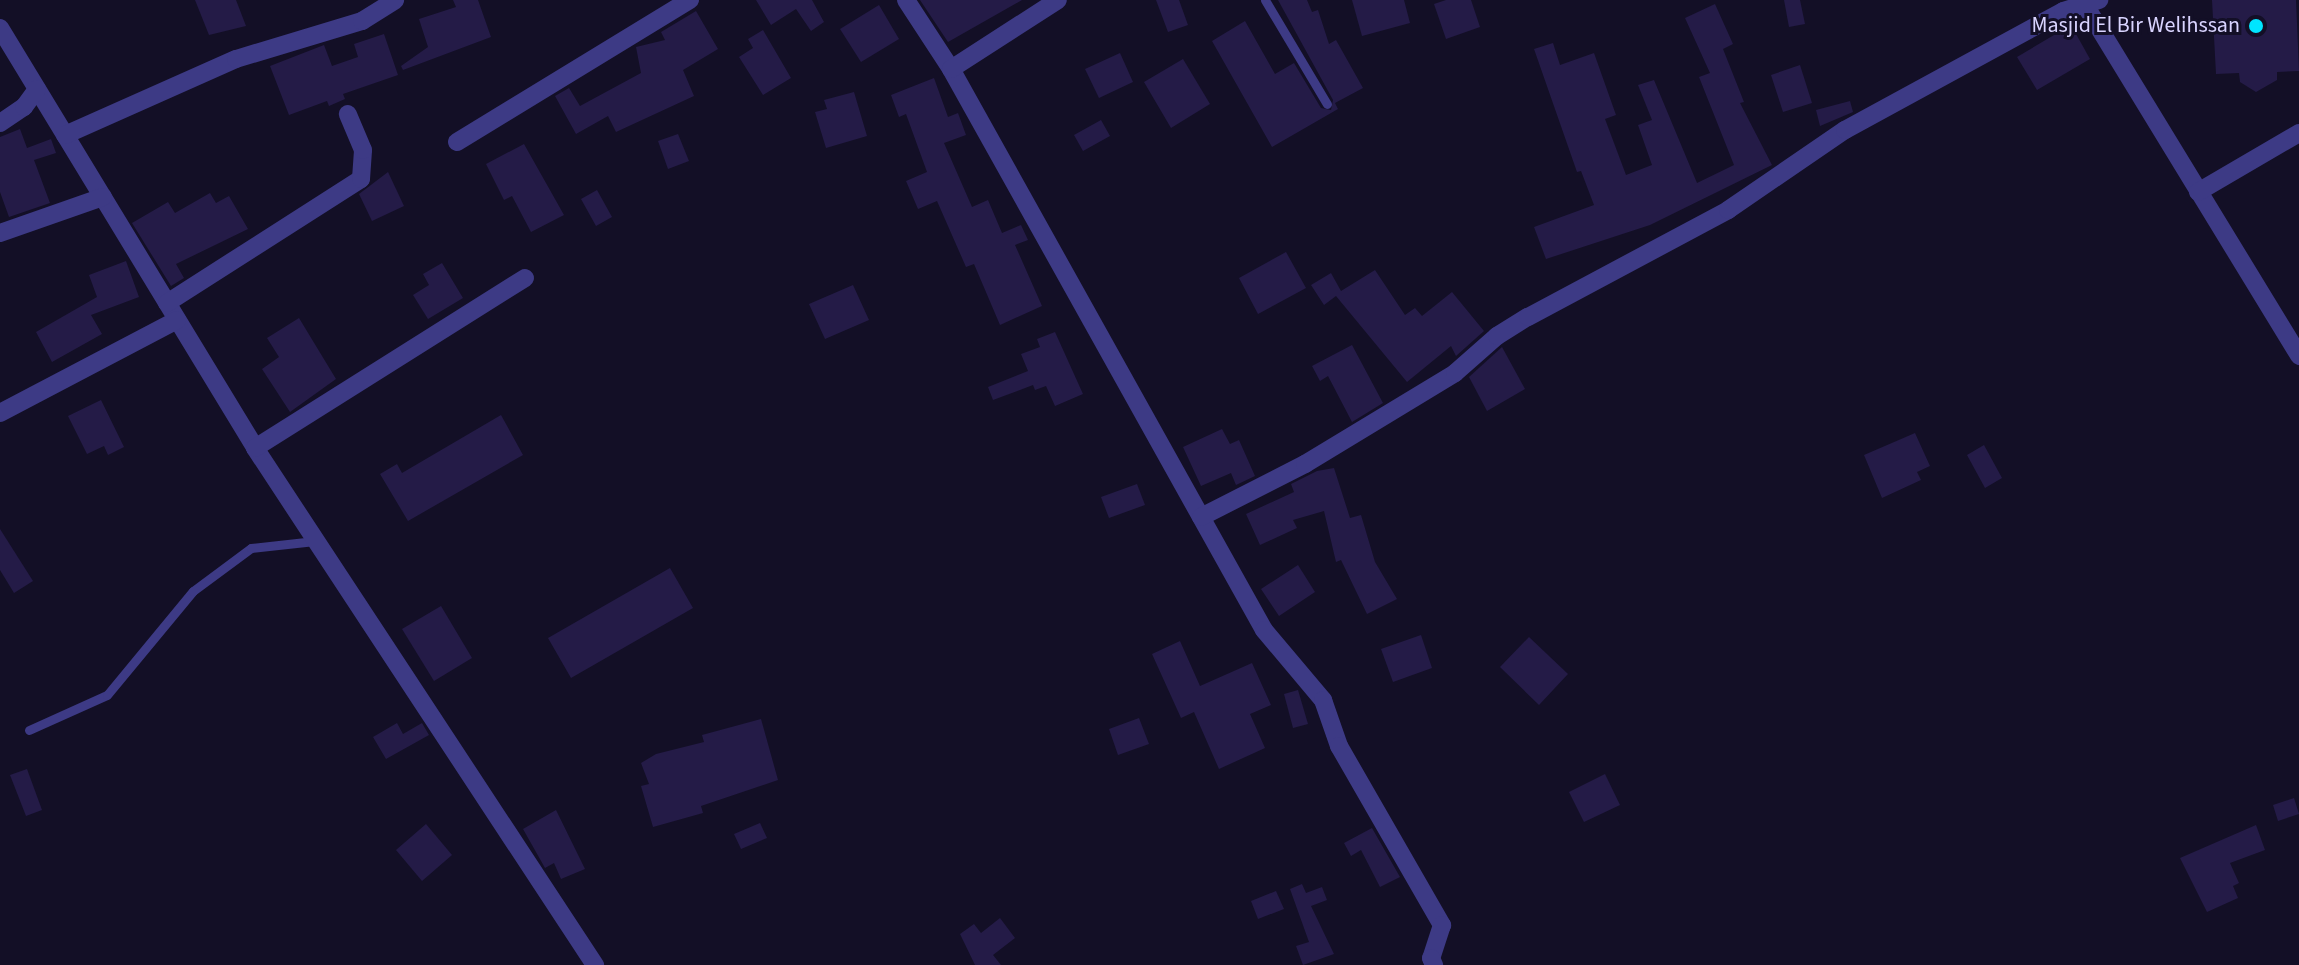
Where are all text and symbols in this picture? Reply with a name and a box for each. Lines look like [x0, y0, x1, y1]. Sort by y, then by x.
place label: Masjid El Bir Welihssan [2032, 13, 2240, 39]
marker: Masjid El Bir Welihssan [2247, 17, 2265, 35]

